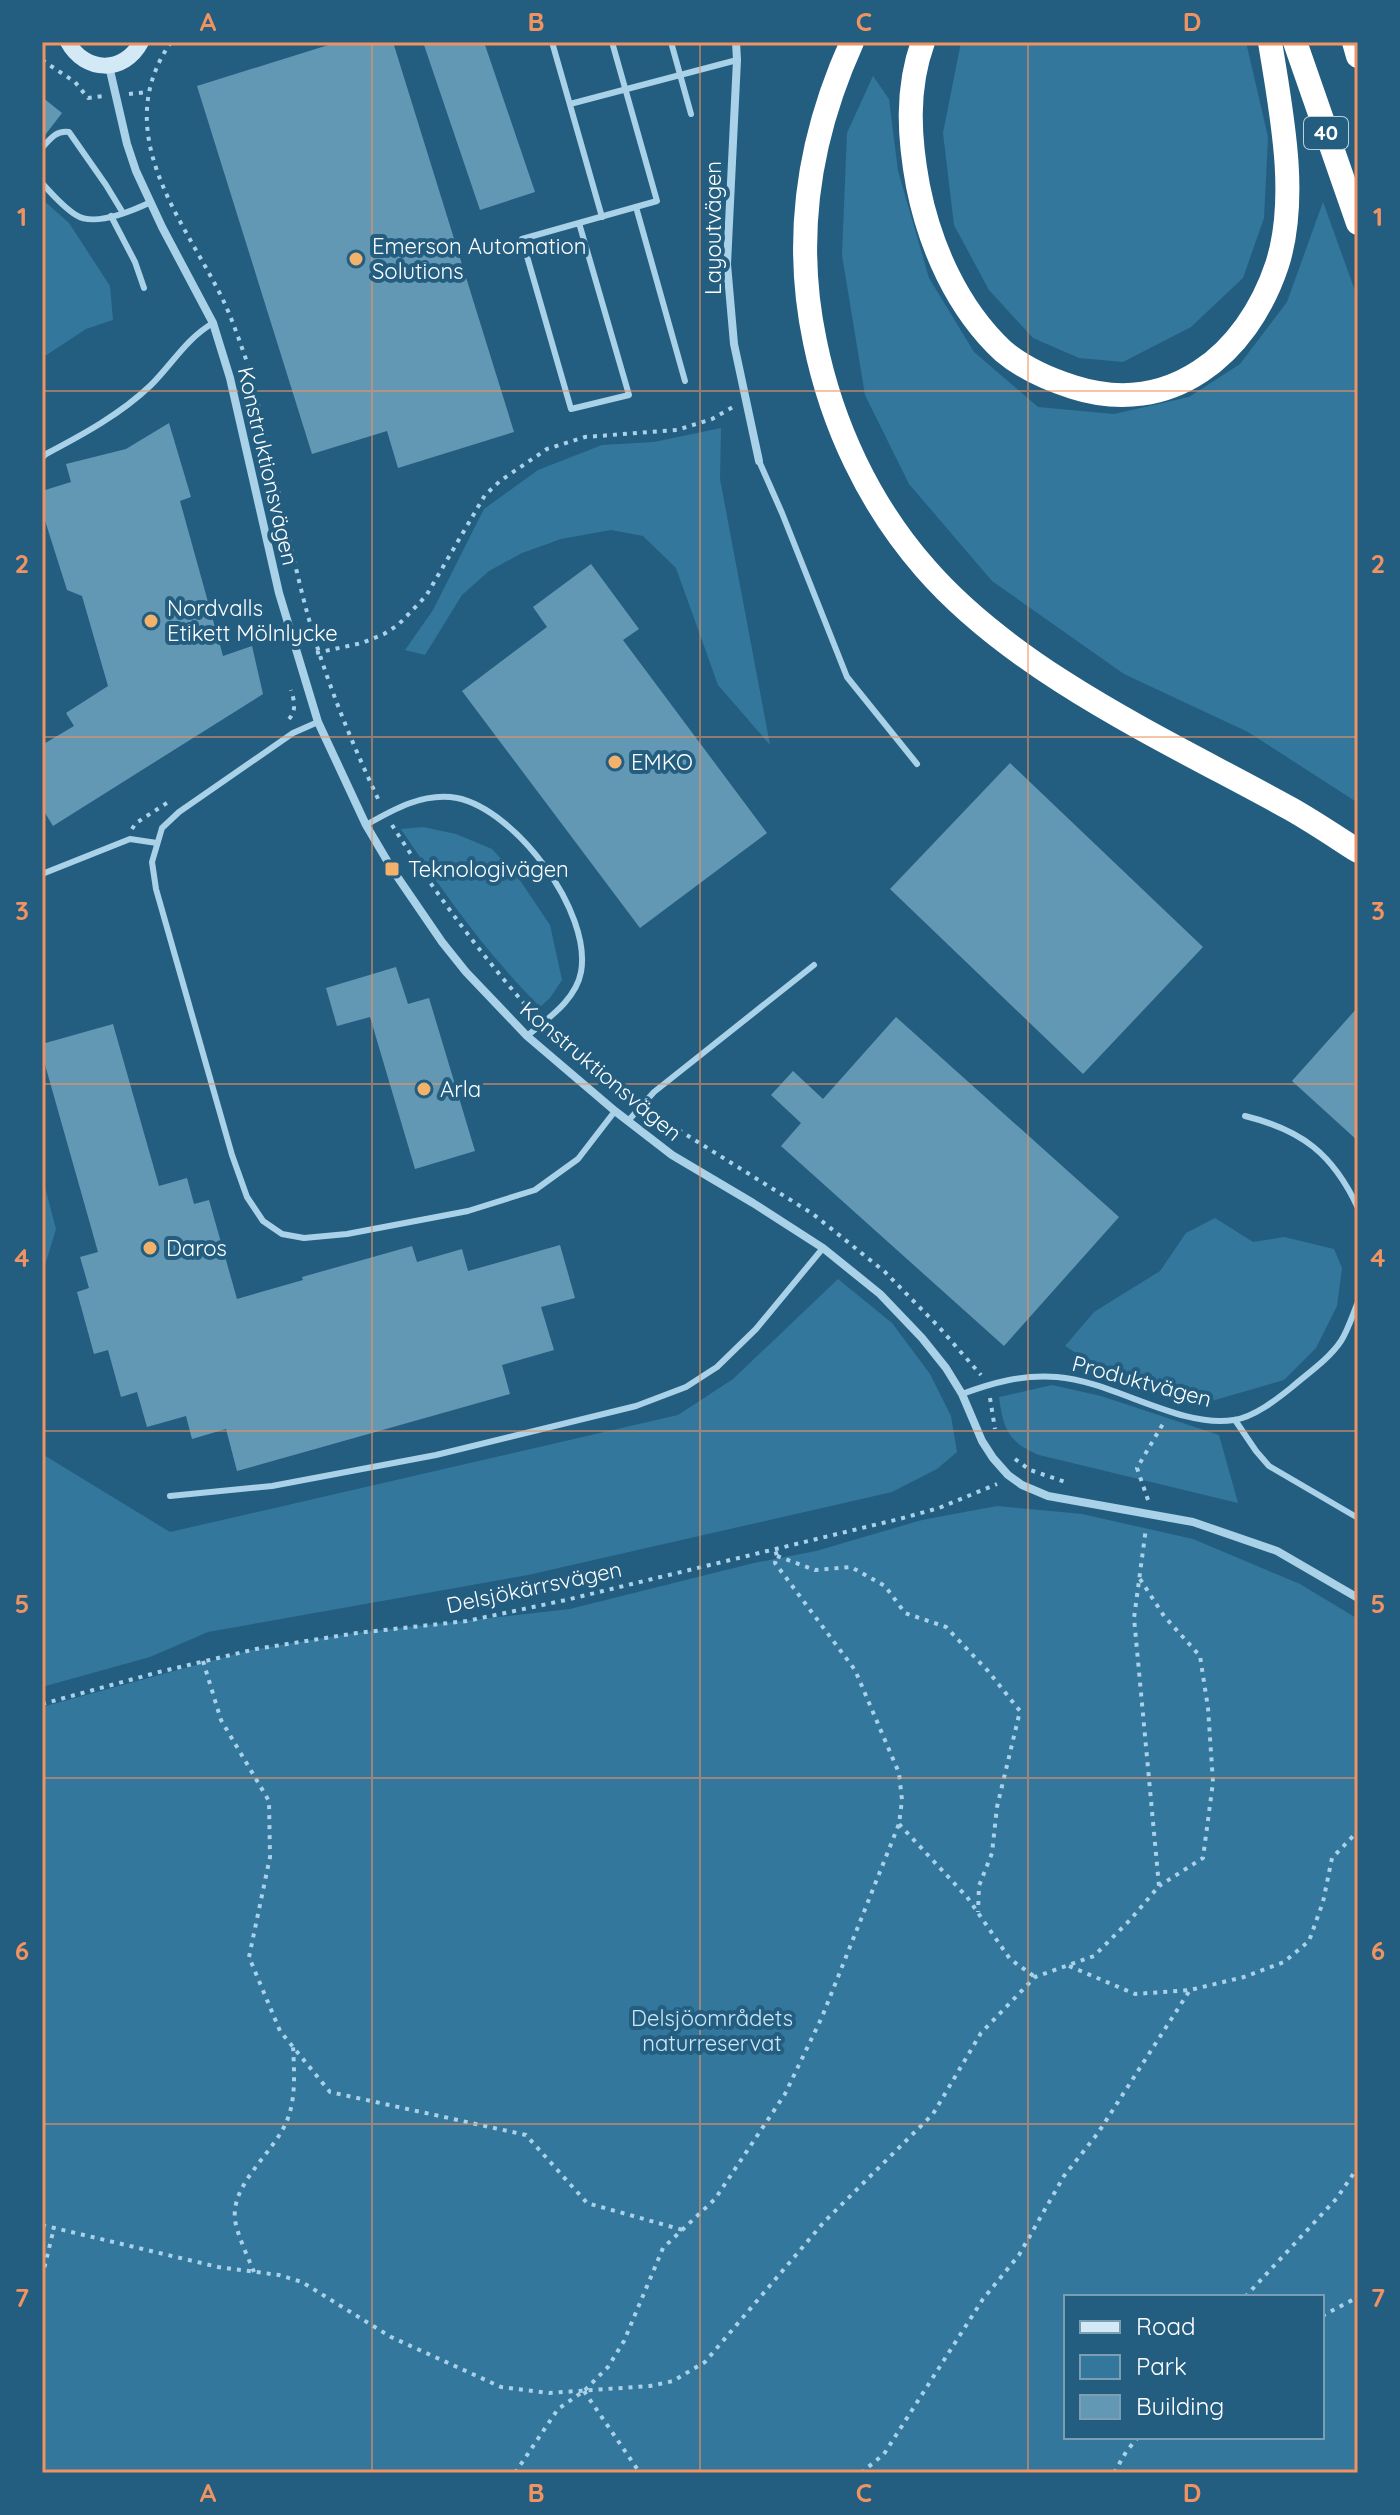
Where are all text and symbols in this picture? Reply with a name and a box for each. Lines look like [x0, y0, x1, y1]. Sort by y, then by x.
text: A [200, 5, 217, 38]
text: B [527, 5, 545, 38]
text: C [856, 5, 872, 38]
text: D [1183, 5, 1201, 38]
road number: 40 [1304, 117, 1348, 149]
street label: Layoutvägen [699, 161, 727, 295]
text: 1 [17, 200, 27, 233]
text: 1 [1373, 200, 1383, 233]
place label: Emerson Automation Solutions [372, 232, 587, 285]
marker: Emerson Automation Solutions [347, 250, 365, 268]
street label: Konstruktionsvägen [232, 364, 304, 568]
text: 2 [15, 547, 29, 580]
text: 2 [1371, 547, 1385, 580]
place label: Nordvalls Etikett Mölnlycke [167, 594, 338, 647]
marker: Nordvalls Etikett Mölnlycke [142, 612, 160, 630]
place label: EMKO [631, 748, 693, 776]
marker: EMKO [606, 753, 624, 771]
place label: Teknologivägen [408, 855, 569, 883]
marker: Teknologivägen [383, 860, 401, 878]
text: 3 [15, 894, 29, 927]
text: 3 [1371, 894, 1385, 927]
street label: Konstruktionsvägen [514, 995, 688, 1147]
place label: Arla [440, 1075, 481, 1103]
marker: Arla [415, 1080, 433, 1098]
place label: Daros [166, 1234, 227, 1262]
marker: Daros [141, 1239, 159, 1257]
text: 4 [14, 1241, 30, 1274]
text: 4 [1370, 1241, 1386, 1274]
street label: Produktvägen [1069, 1349, 1215, 1413]
street label: Delsjökärrsvägen [444, 1555, 624, 1619]
text: 5 [15, 1587, 29, 1620]
text: 5 [1371, 1587, 1385, 1620]
text: 6 [15, 1934, 29, 1967]
text: 6 [1371, 1934, 1385, 1967]
park label: Delsjöområdets naturreservat [631, 2004, 793, 2057]
text: 7 [15, 2281, 29, 2314]
text: 7 [1371, 2281, 1385, 2314]
legend [1064, 2295, 1324, 2439]
text: Road [1136, 2311, 1196, 2341]
text: Park [1136, 2351, 1187, 2381]
text: Building [1136, 2391, 1224, 2421]
text: A [200, 2476, 217, 2509]
text: B [527, 2476, 545, 2509]
text: C [856, 2476, 872, 2509]
text: D [1183, 2476, 1201, 2509]

